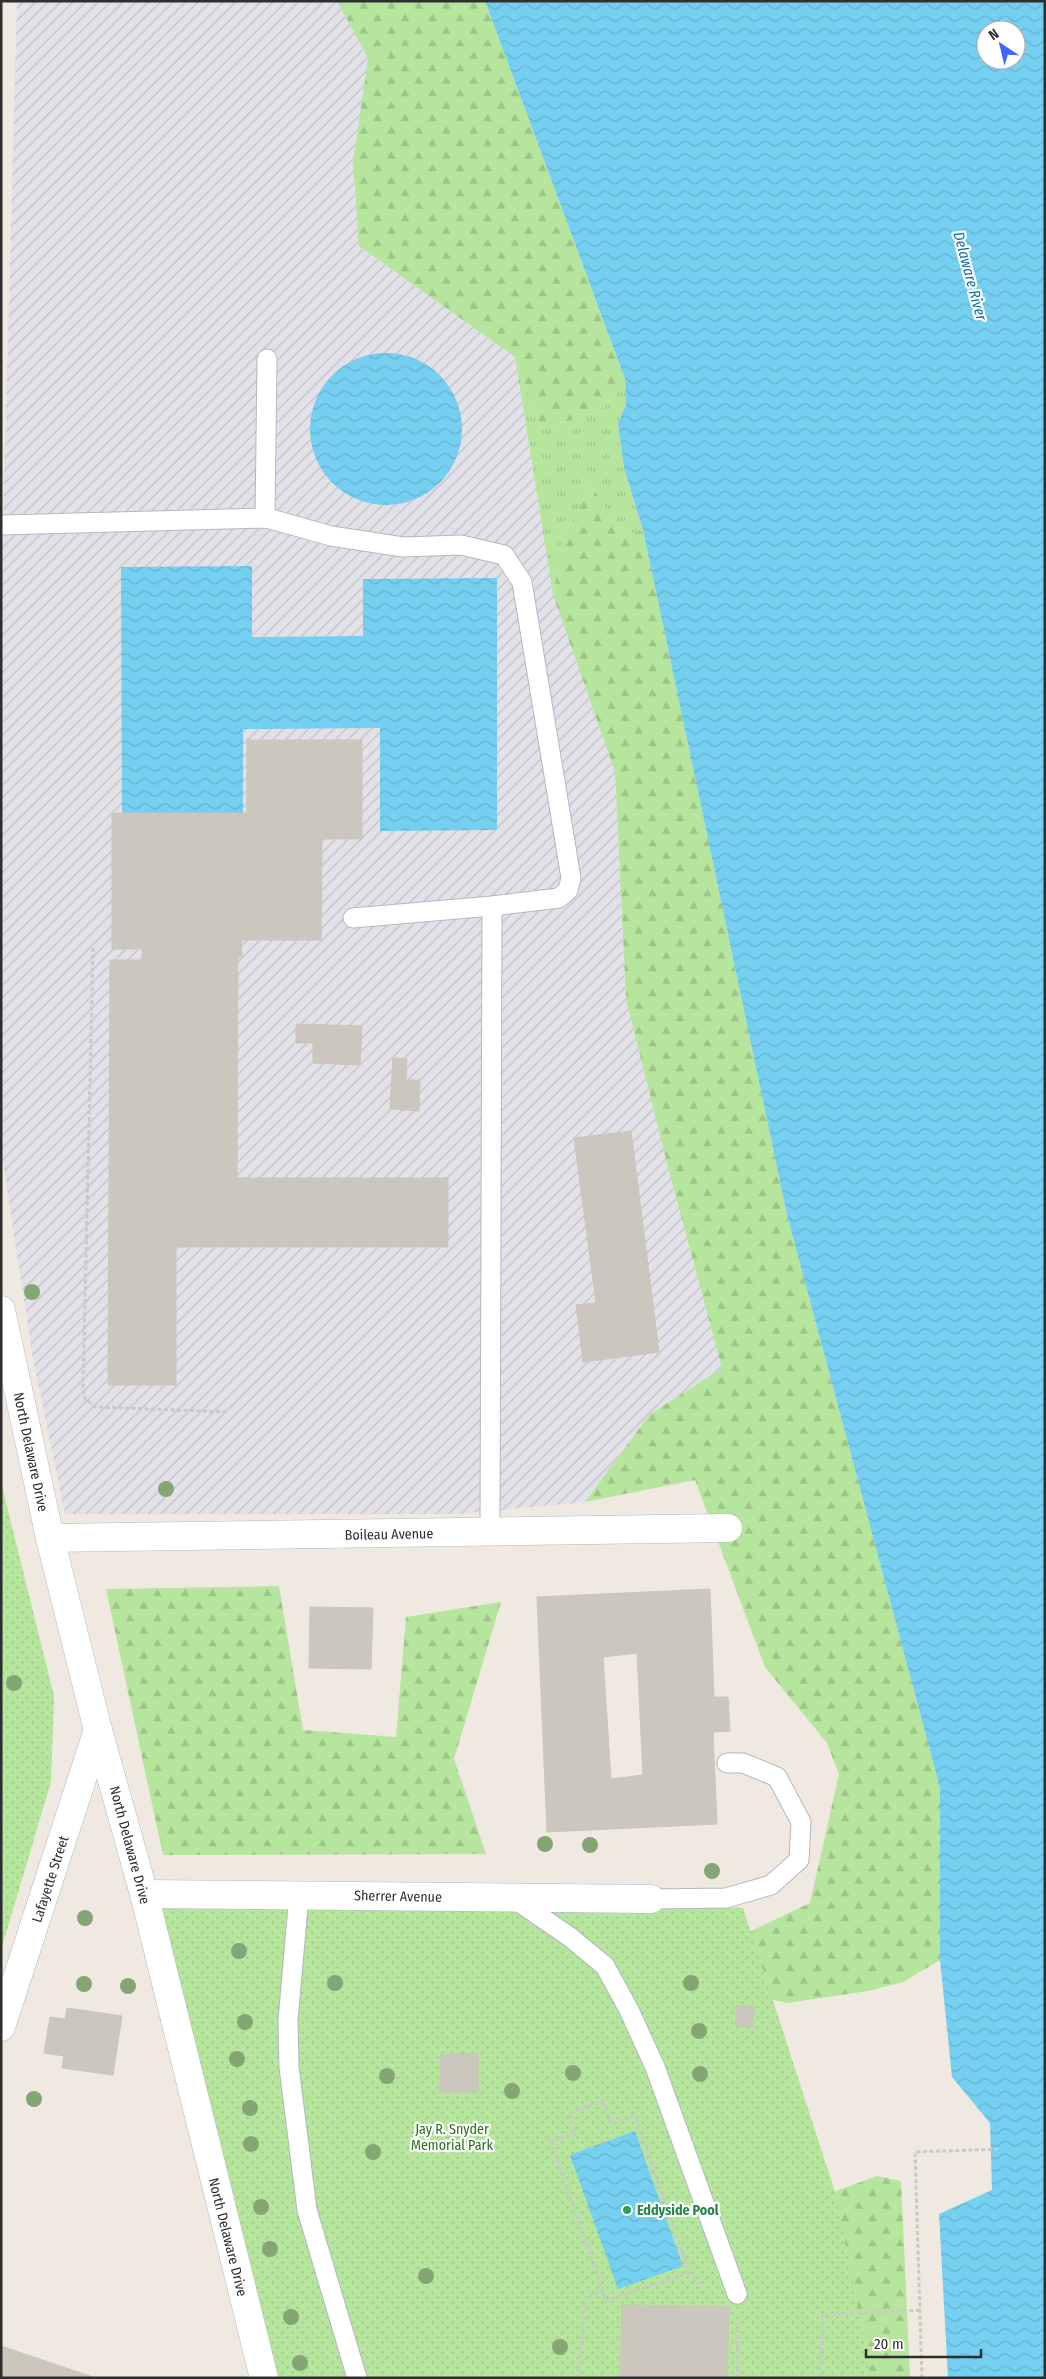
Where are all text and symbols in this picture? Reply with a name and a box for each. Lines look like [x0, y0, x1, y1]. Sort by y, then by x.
north arrow [976, 20, 1026, 70]
text: N [986, 25, 1002, 44]
water label: Delaware River [950, 230, 991, 323]
street label: North Delaware Drive [10, 1391, 51, 1513]
street label: Boileau Avenue [345, 1525, 433, 1544]
street label: North Delaware Drive [106, 1784, 153, 1906]
street label: Lafayette Street [28, 1833, 73, 1925]
street label: Sherrer Avenue [354, 1887, 442, 1906]
park label: Jay R. Snyder Memorial Park [411, 2121, 493, 2154]
street label: North Delaware Drive [205, 2176, 250, 2298]
place label: Eddyside Pool [637, 2202, 719, 2219]
marker: Eddyside Pool [621, 2204, 633, 2216]
scale bar [866, 2326, 981, 2358]
text: 20 m [874, 2335, 904, 2353]

